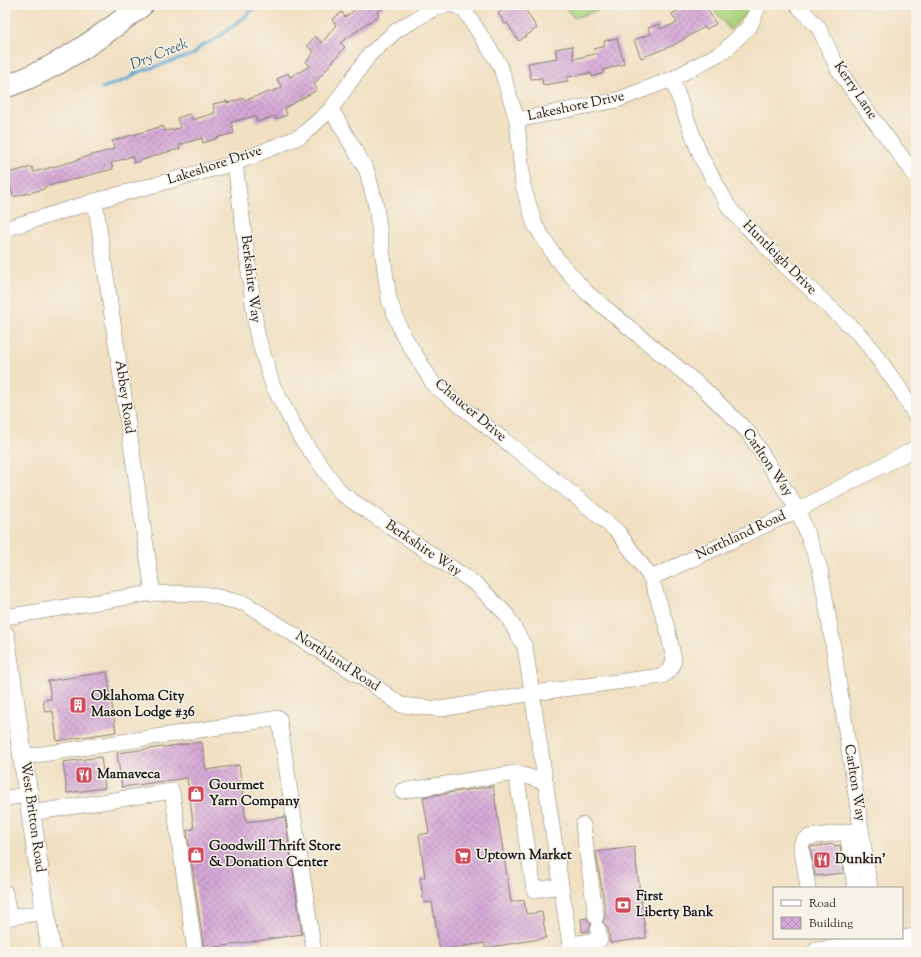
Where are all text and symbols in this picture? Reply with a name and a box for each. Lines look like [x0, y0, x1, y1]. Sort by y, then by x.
water label: Dry Creek [127, 34, 191, 76]
street label: Kerry Lane [828, 58, 882, 124]
street label: Lakeshore Drive [526, 87, 626, 127]
street label: Lakeshore Drive [165, 141, 265, 191]
street label: Huntleigh Drive [737, 216, 821, 300]
street label: Berkshire Way [235, 234, 265, 324]
street label: Abbey Road [109, 359, 139, 435]
street label: Chaucer Drive [430, 375, 510, 447]
street label: Carlton Way [737, 425, 797, 501]
street label: Northland Road [692, 506, 790, 566]
street label: Berkshire Way [381, 516, 465, 582]
street label: Northland Road [291, 627, 384, 697]
place label: Oklahoma City Mason Lodge #36 [91, 687, 195, 723]
building icon: Oklahoma City Mason Lodge #36 [68, 695, 88, 715]
street label: Carlton Way [838, 743, 870, 823]
street label: West Britton Road [14, 760, 50, 874]
restaurant icon: Mamaveca [74, 765, 94, 785]
place label: Mamaveca [97, 765, 161, 785]
place label: Gourmet Yarn Company [209, 776, 300, 812]
shop icon: Gourmet Yarn Company [186, 784, 206, 804]
place label: Goodwill Thrift Store & Donation Center [209, 837, 342, 873]
shop icon: Goodwill Thrift Store & Donation Center [186, 845, 206, 865]
supermarket icon: Uptown Market [453, 846, 473, 866]
place label: Uptown Market [476, 846, 572, 866]
restaurant icon: Dunkin' [812, 850, 832, 870]
place label: Dunkin' [835, 850, 886, 870]
place label: First Liberty Bank [636, 887, 714, 923]
legend [773, 887, 903, 939]
bank icon: First Liberty Bank [613, 895, 633, 915]
text: Road [809, 895, 836, 913]
text: Building [809, 915, 853, 933]

